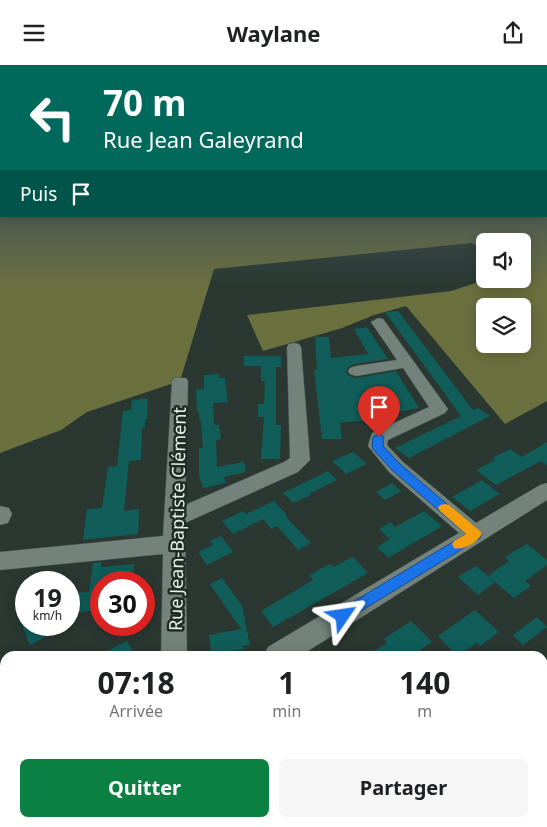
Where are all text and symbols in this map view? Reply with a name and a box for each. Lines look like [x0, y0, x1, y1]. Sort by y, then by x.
text: Waylane [227, 18, 320, 48]
icon: menu [20, 19, 48, 47]
icon: share [499, 19, 527, 47]
text: 70 m [103, 79, 186, 126]
icon: left [20, 85, 85, 150]
text: Rue Jean Galeyrand [103, 124, 304, 154]
icon: arrive [67, 180, 95, 208]
text: Puis [20, 181, 57, 207]
map controls [476, 233, 531, 353]
button: sound [476, 233, 531, 288]
button: layers [476, 298, 531, 353]
pin [358, 386, 400, 437]
icon: arrive [365, 393, 393, 421]
street label: Rue Jean-Baptiste Clément [163, 406, 191, 631]
speed limit sign: 30 [90, 571, 155, 636]
text: 19 [33, 580, 62, 614]
position arrow [316, 589, 368, 641]
text: km/h [33, 607, 62, 624]
text: 07:18 [98, 662, 175, 703]
text: 1 [278, 662, 295, 703]
text: 140 [399, 662, 450, 703]
text: Arrivée [109, 700, 163, 722]
text: min [272, 700, 301, 722]
text: m [417, 700, 432, 722]
button: Quitter [20, 759, 269, 817]
button: Partager [279, 759, 528, 817]

